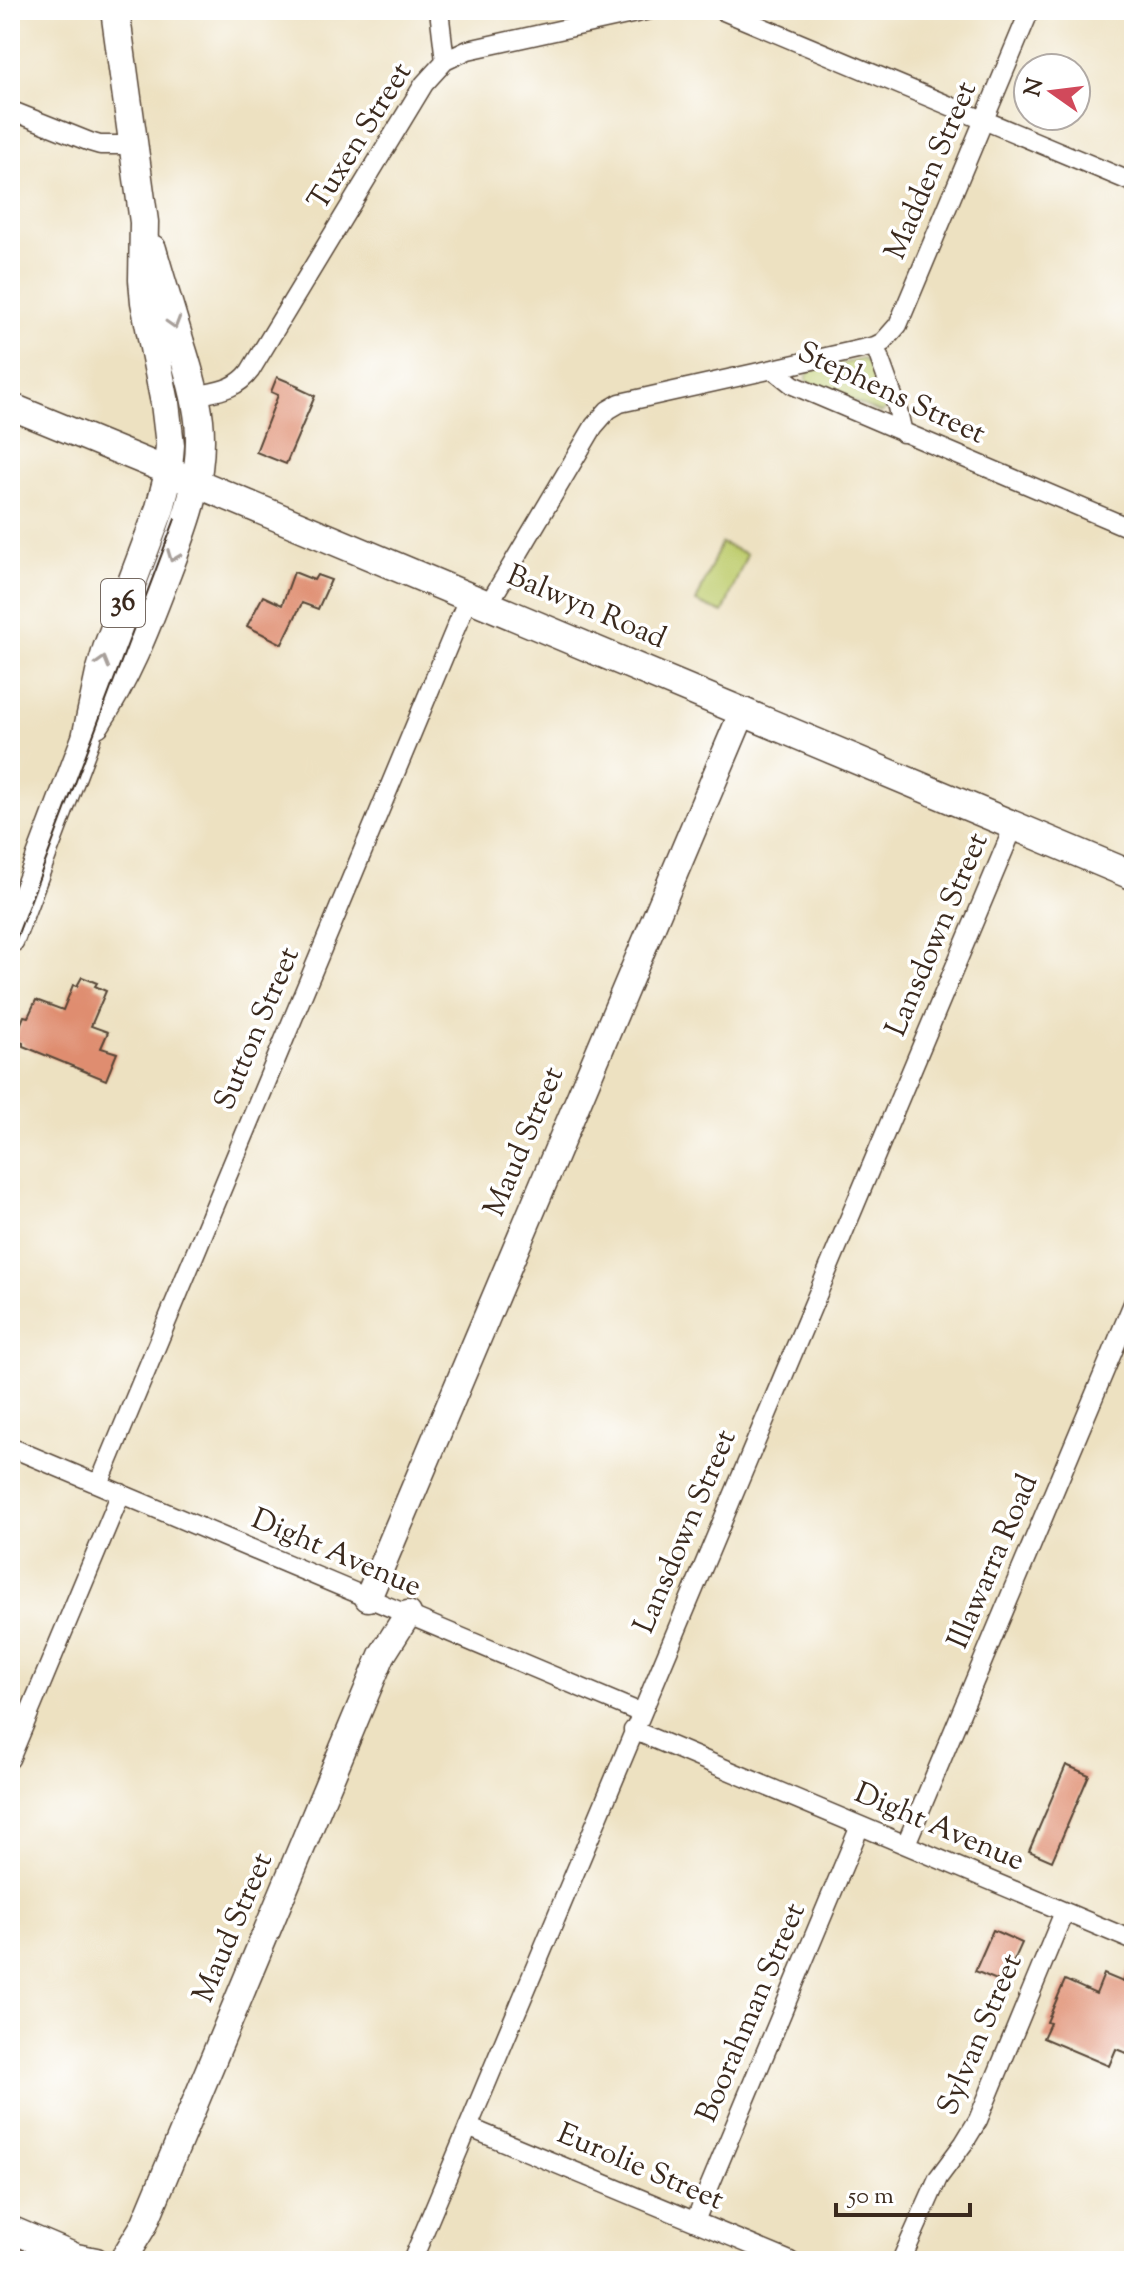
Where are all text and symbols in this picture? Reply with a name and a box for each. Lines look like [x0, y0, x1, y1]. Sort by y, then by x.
north arrow [1012, 52, 1092, 132]
street label: Tuxen Street [298, 55, 424, 219]
street label: Madden Street [875, 75, 989, 267]
text: N [1018, 75, 1053, 100]
one-way arrow [165, 316, 181, 330]
street label: Stephens Street [790, 332, 992, 456]
one-way arrow [166, 548, 183, 562]
street label: Balwyn Road [499, 555, 673, 661]
road number: 36 [101, 579, 145, 627]
one-way arrow [94, 655, 110, 669]
street label: Lansdown Street [876, 826, 1000, 1044]
street label: Sutton Street [204, 941, 312, 1117]
street label: Maud Street [474, 1060, 576, 1224]
street label: Lansdown Street [624, 1423, 748, 1641]
street label: Illawarra Road [938, 1468, 1050, 1656]
street label: Dight Avenue [244, 1499, 428, 1609]
street label: Dight Avenue [847, 1773, 1031, 1883]
street label: Maud Street [183, 1846, 285, 2010]
street label: Boorahman Street [686, 1897, 818, 2129]
street label: Sylvan Street [928, 1948, 1034, 2122]
street label: Eurolie Street [550, 2114, 730, 2222]
scale bar [836, 2167, 970, 2217]
text: 50 m [846, 2180, 894, 2214]

